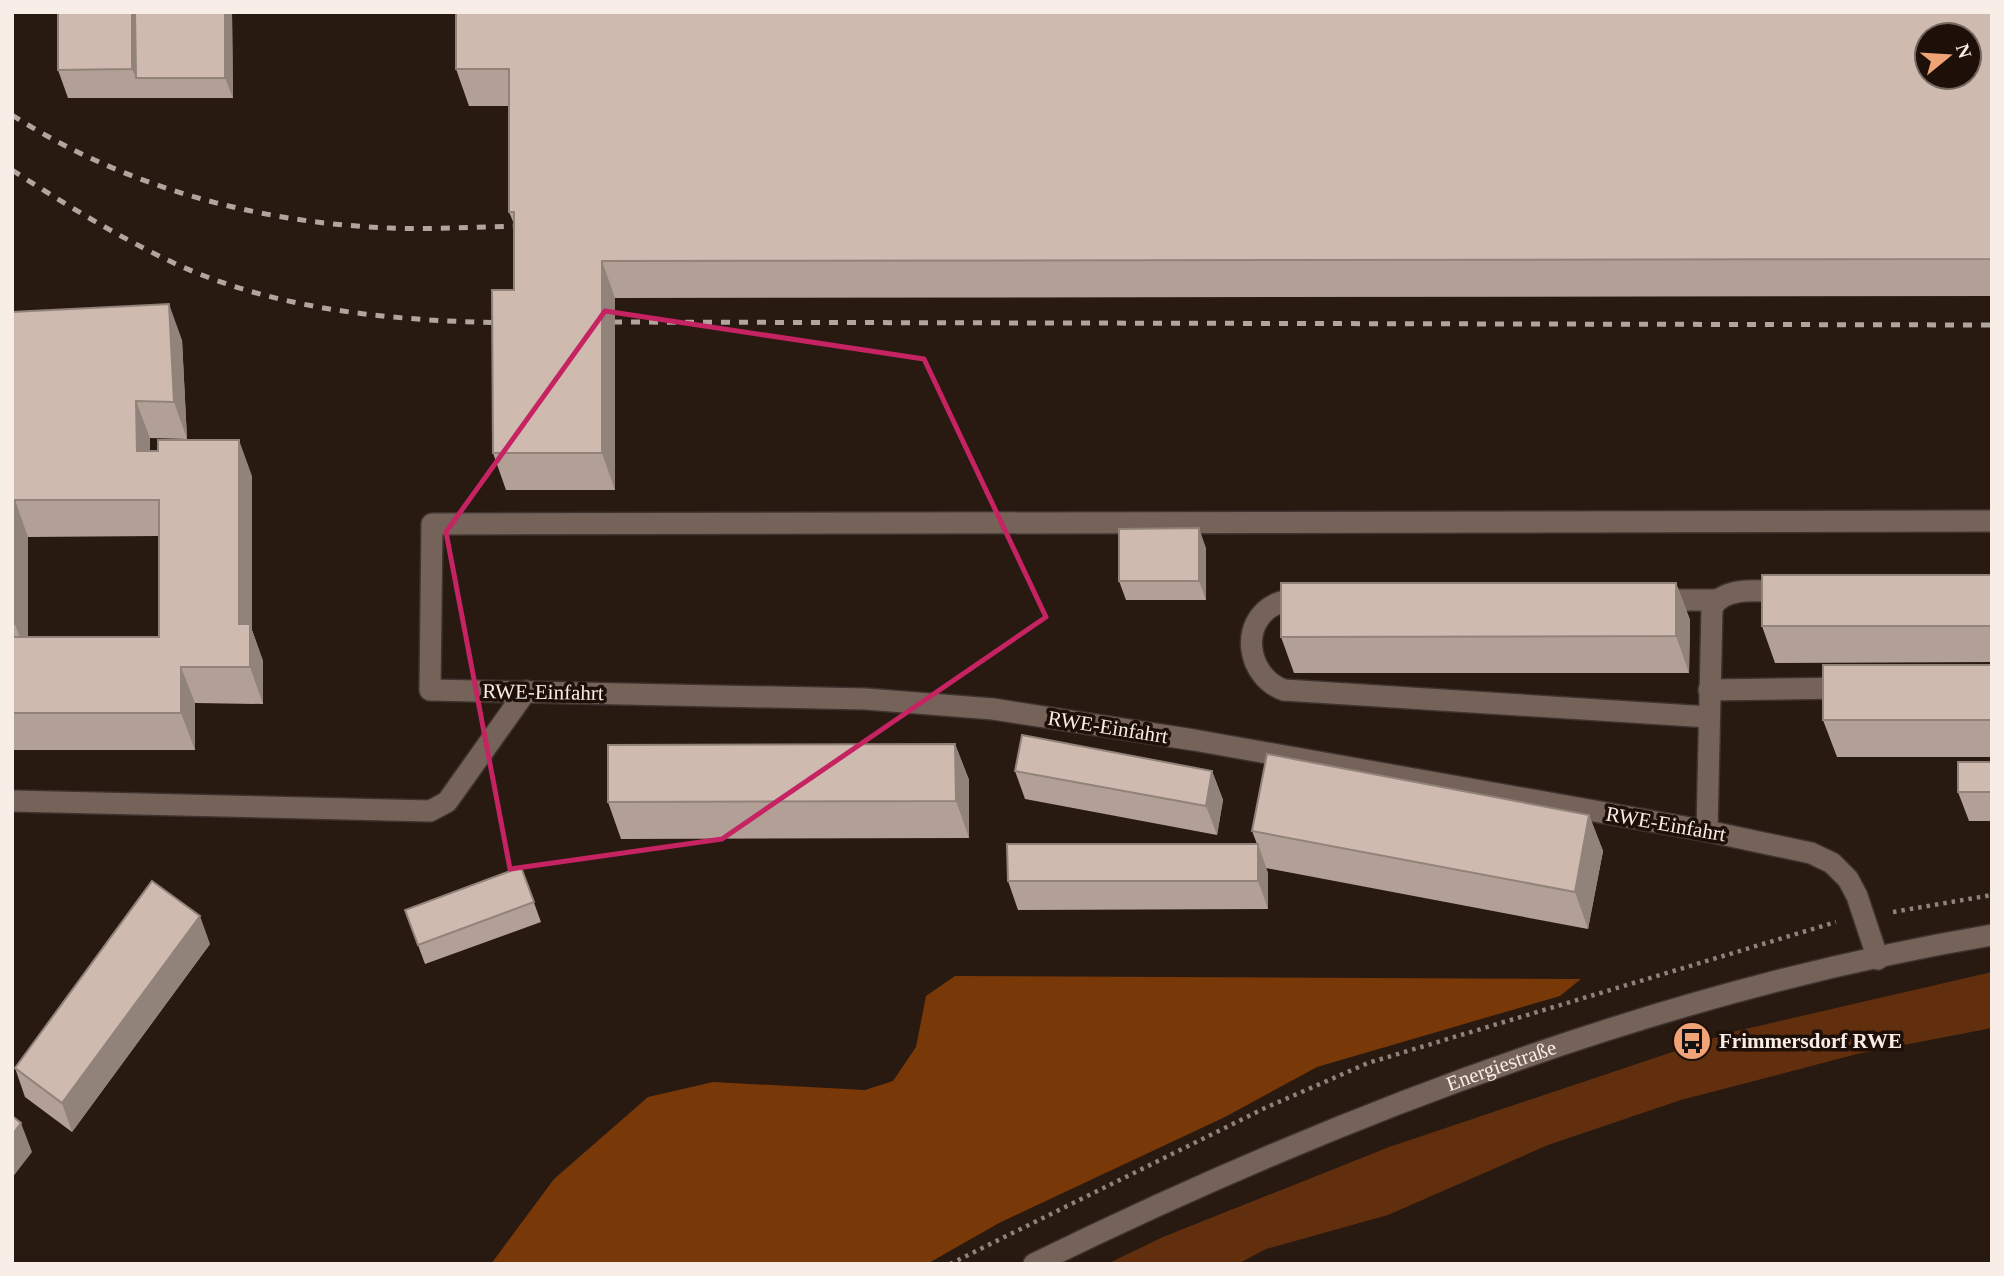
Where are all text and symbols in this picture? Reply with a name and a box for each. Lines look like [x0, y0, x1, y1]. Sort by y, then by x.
north arrow [1913, 21, 1983, 91]
text: N [1952, 41, 1976, 61]
street label: RWE-Einfahrt [482, 679, 604, 705]
street label: RWE-Einfahrt [1046, 706, 1170, 748]
street label: RWE-Einfahrt [1604, 802, 1728, 846]
bus stop icon: Frimmersdorf RWE [1671, 1020, 1713, 1062]
place label: Frimmersdorf RWE [1719, 1029, 1902, 1053]
street label: Energiestraße [1443, 1035, 1559, 1096]

